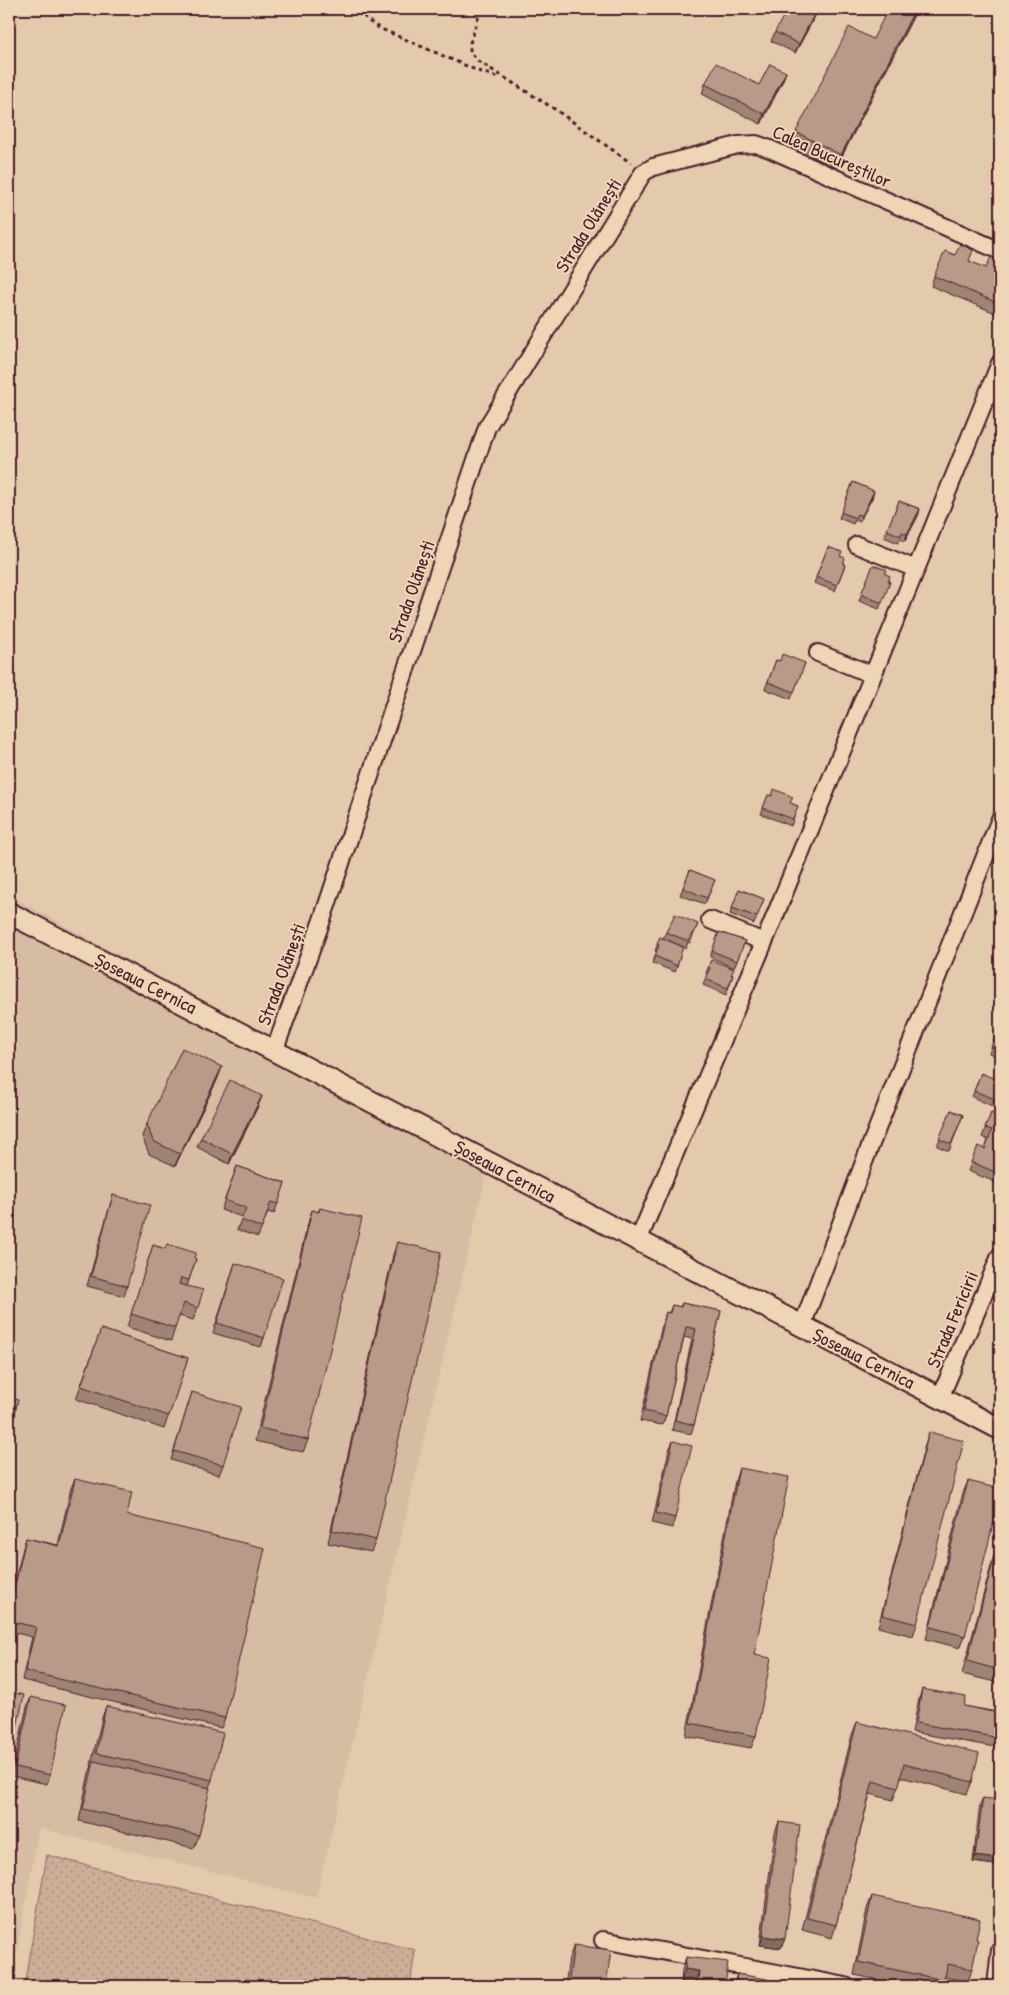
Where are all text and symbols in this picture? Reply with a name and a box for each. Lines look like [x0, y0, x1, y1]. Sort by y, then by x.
street label: Calea Bucureștilor [768, 118, 896, 194]
street label: Strada Olănești [549, 173, 627, 277]
street label: Strada Olănești [381, 536, 441, 646]
street label: Strada Olănești [251, 919, 311, 1029]
street label: Șoseaua Cernica [91, 946, 202, 1020]
street label: Șoseaua Cernica [450, 1133, 561, 1209]
street label: Strada Fericirii [920, 1267, 984, 1371]
street label: Șoseaua Cernica [809, 1321, 920, 1395]

